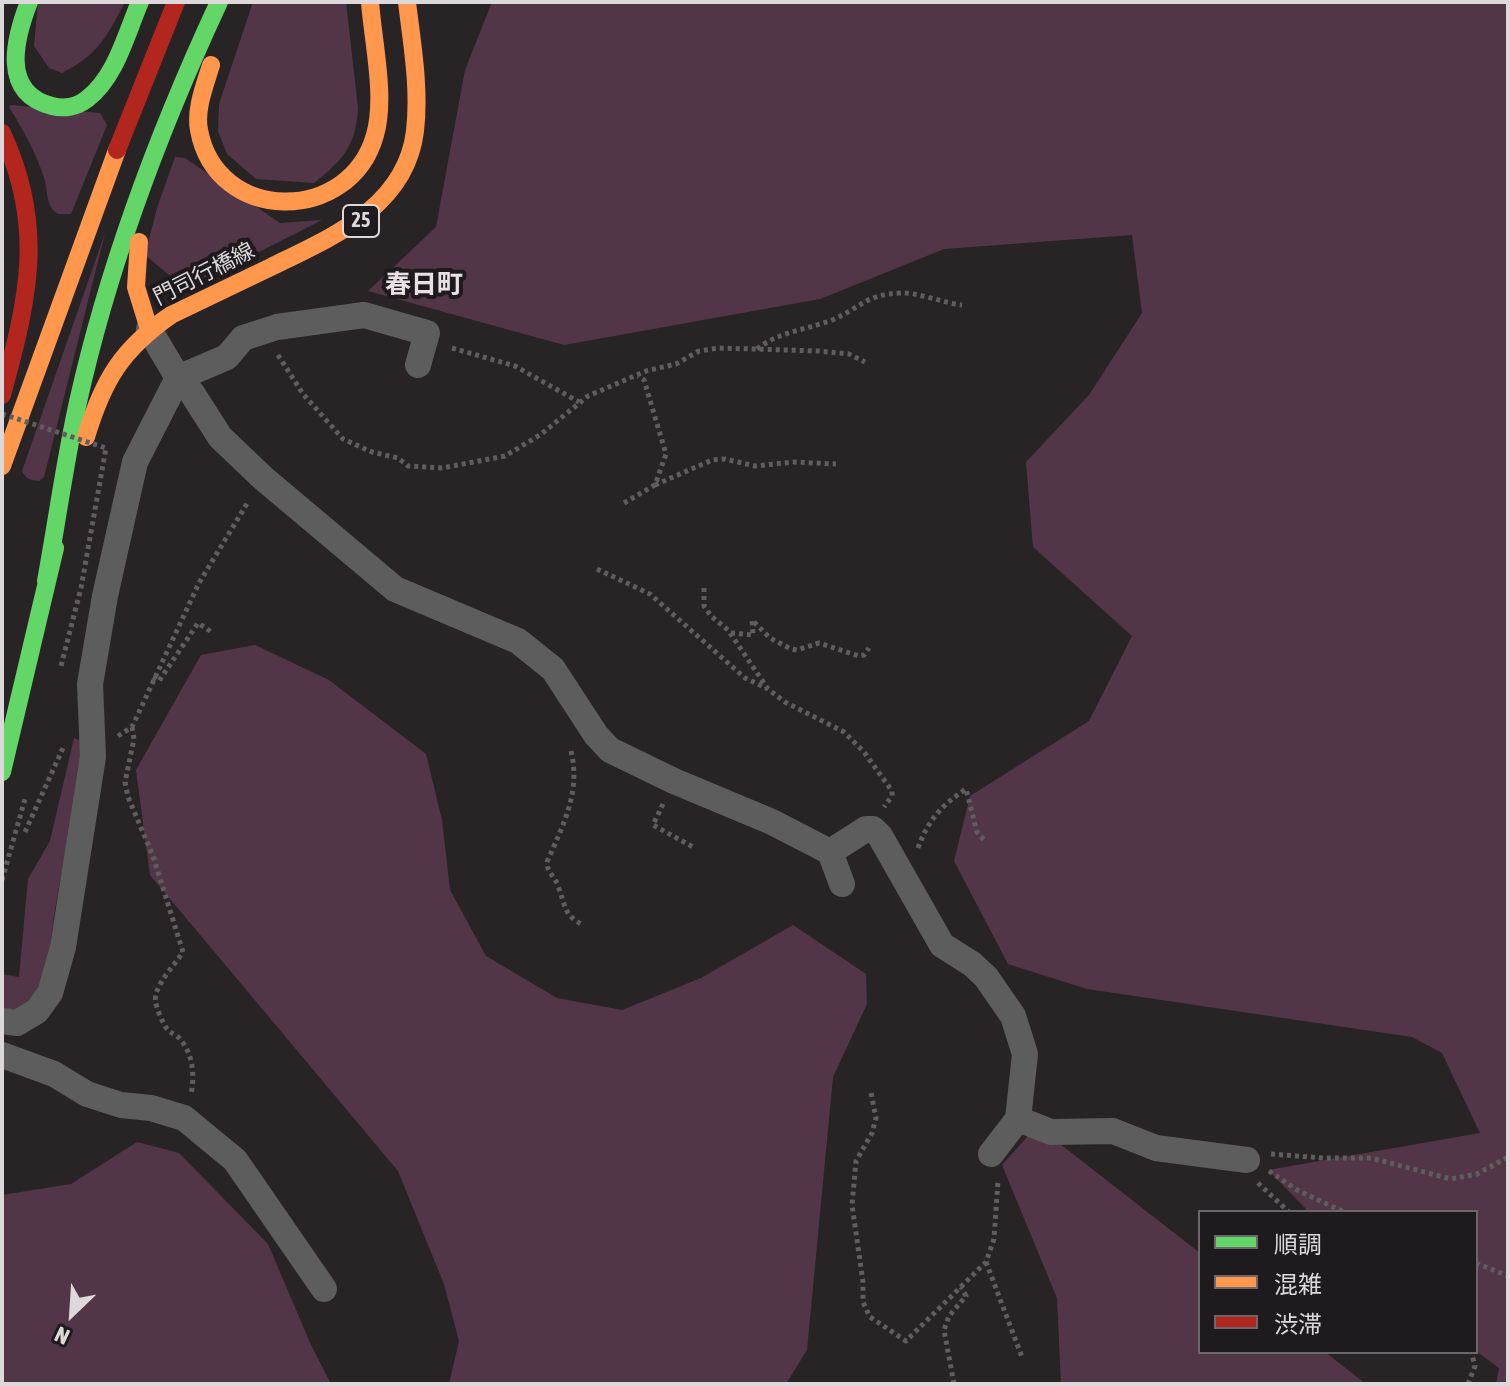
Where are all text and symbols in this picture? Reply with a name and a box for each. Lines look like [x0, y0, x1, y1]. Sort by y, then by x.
road number: 25 [343, 205, 379, 237]
street label: 門司行橋線 [149, 237, 259, 311]
district label: 春日町 [385, 269, 463, 301]
legend [1198, 1210, 1478, 1354]
text: 順調 [1274, 1231, 1322, 1258]
text: 混雑 [1274, 1271, 1322, 1298]
north arrow [32, 1274, 112, 1354]
text: 渋滞 [1274, 1311, 1322, 1338]
text: N [50, 1321, 73, 1350]

